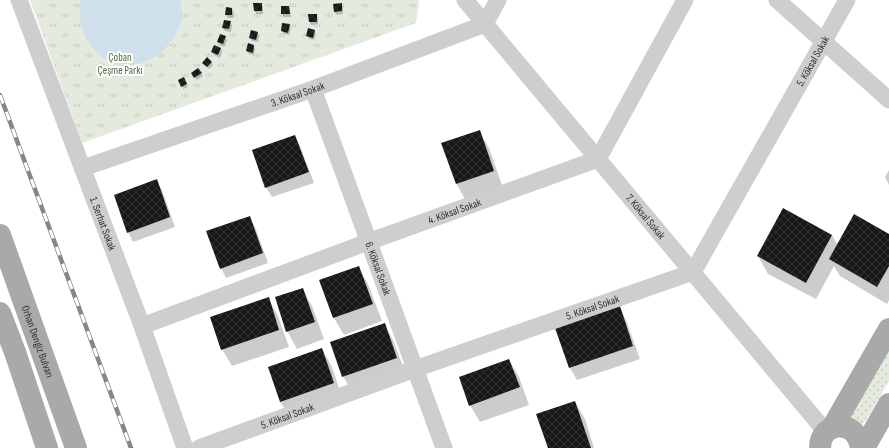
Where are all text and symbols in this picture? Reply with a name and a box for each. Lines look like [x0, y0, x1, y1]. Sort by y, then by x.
street label: 5. Köksal Sokak [793, 33, 832, 88]
park label: Çoban Çeşme Parkı [98, 51, 142, 77]
street label: 3. Köksal Sokak [269, 78, 327, 109]
street label: 7. Köksal Sokak [623, 191, 669, 242]
street label: 1. Serhat Sokak [87, 195, 120, 253]
street label: 4. Köksal Sokak [426, 195, 484, 226]
street label: 6. Köksal Sokak [363, 240, 394, 298]
street label: 5. Köksal Sokak [564, 292, 622, 322]
street label: Orhan Dengiz Bulvarı [19, 304, 57, 379]
street label: 5. Köksal Sokak [259, 400, 316, 431]

